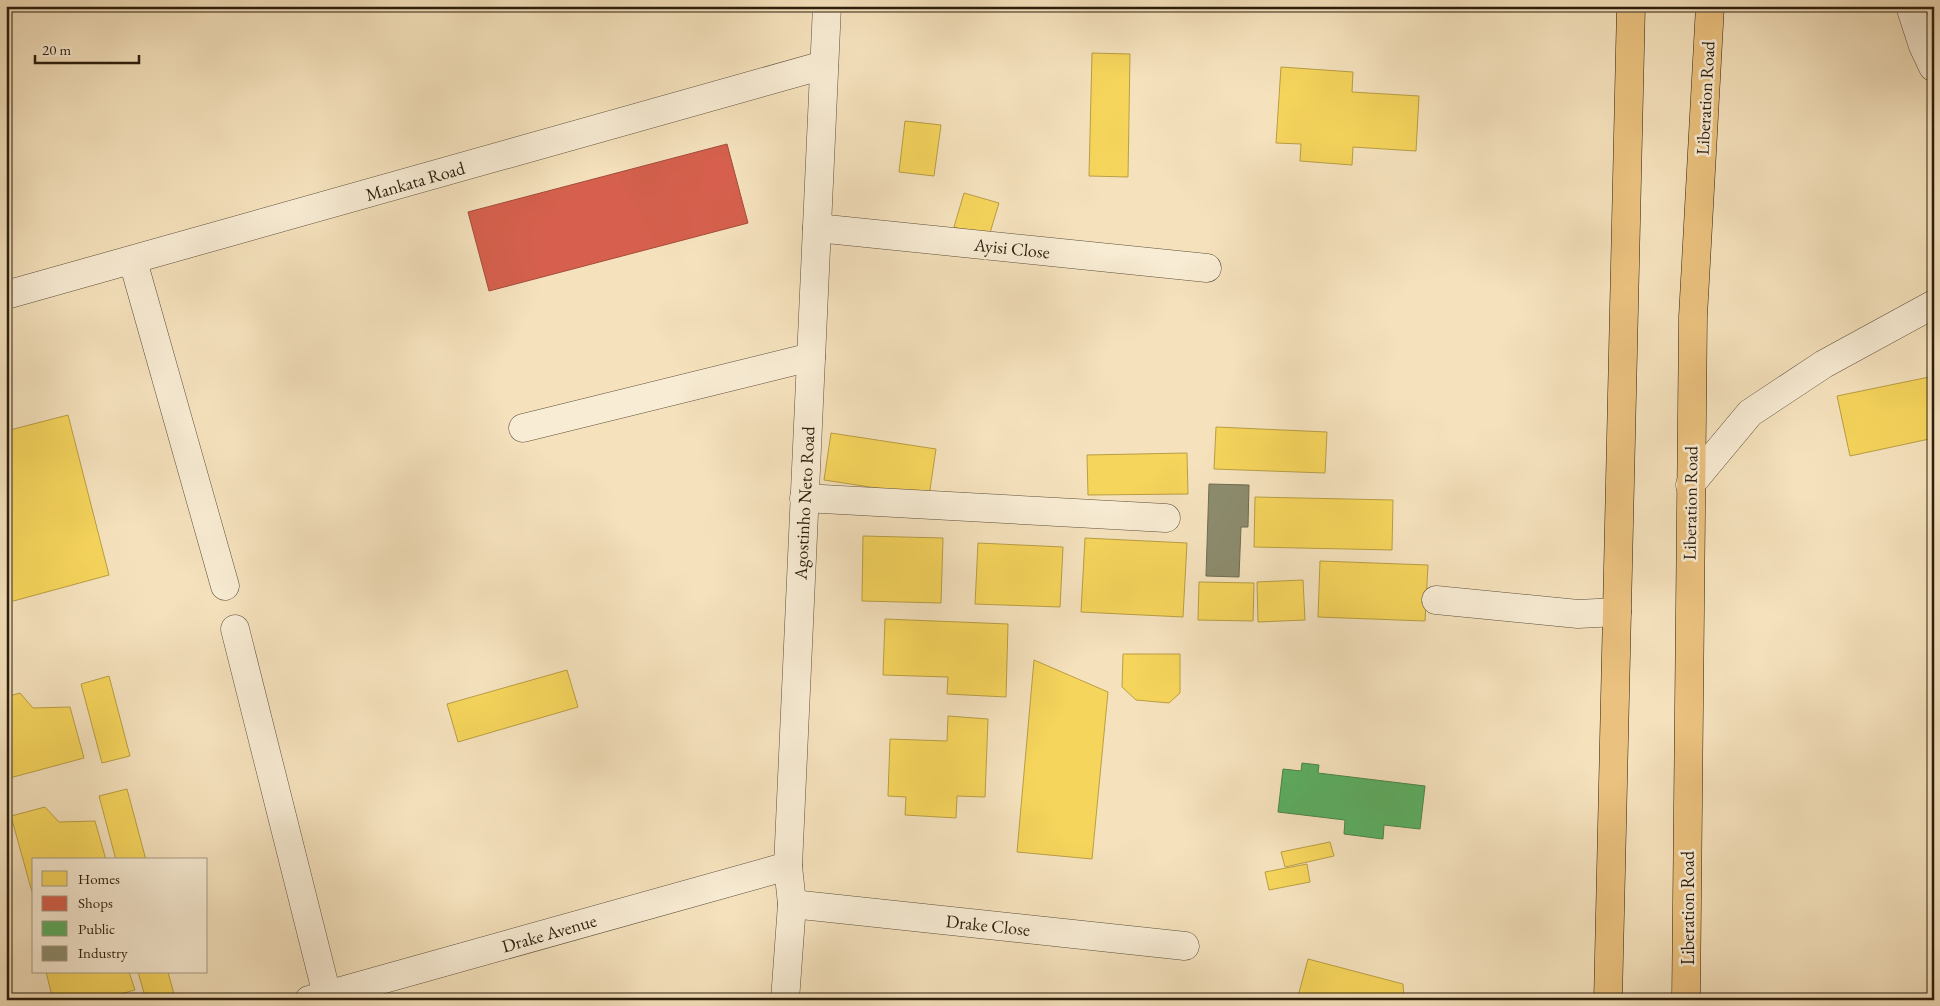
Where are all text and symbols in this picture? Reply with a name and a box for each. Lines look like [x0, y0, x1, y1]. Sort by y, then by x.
scale bar [35, 32, 139, 64]
text: 20 m [42, 40, 71, 59]
street label: Liberation Road [1691, 40, 1720, 156]
street label: Mankata Road [363, 156, 468, 206]
street label: Ayisi Close [972, 232, 1051, 263]
street label: Agostinho Neto Road [788, 425, 820, 581]
street label: Liberation Road [1678, 445, 1703, 560]
street label: Liberation Road [1676, 850, 1699, 965]
legend [32, 858, 208, 974]
text: Homes [78, 869, 120, 888]
text: Shops [78, 893, 113, 912]
street label: Drake Avenue [499, 909, 599, 957]
street label: Drake Close [945, 909, 1031, 941]
text: Public [78, 919, 115, 938]
text: Industry [78, 943, 128, 962]

